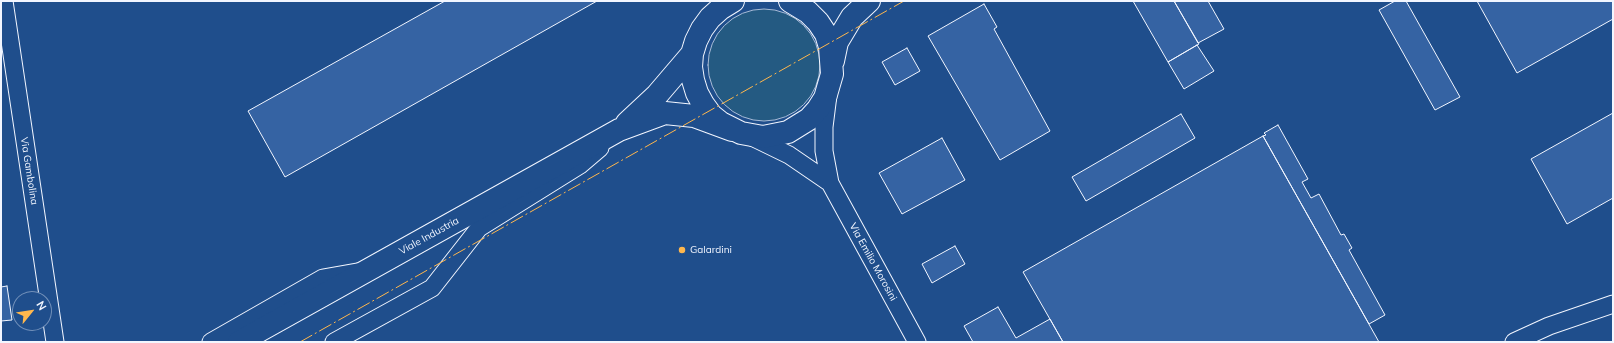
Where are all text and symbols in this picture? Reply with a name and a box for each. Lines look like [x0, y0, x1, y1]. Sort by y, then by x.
street label: Via Gambolina [18, 136, 40, 206]
street label: Viale Industria [397, 215, 461, 257]
street label: Via Emilio Morosini [847, 221, 899, 303]
place label: Galardini [690, 244, 732, 256]
marker: Galardini [677, 245, 687, 255]
north arrow [12, 291, 52, 331]
text: N [33, 298, 50, 313]

